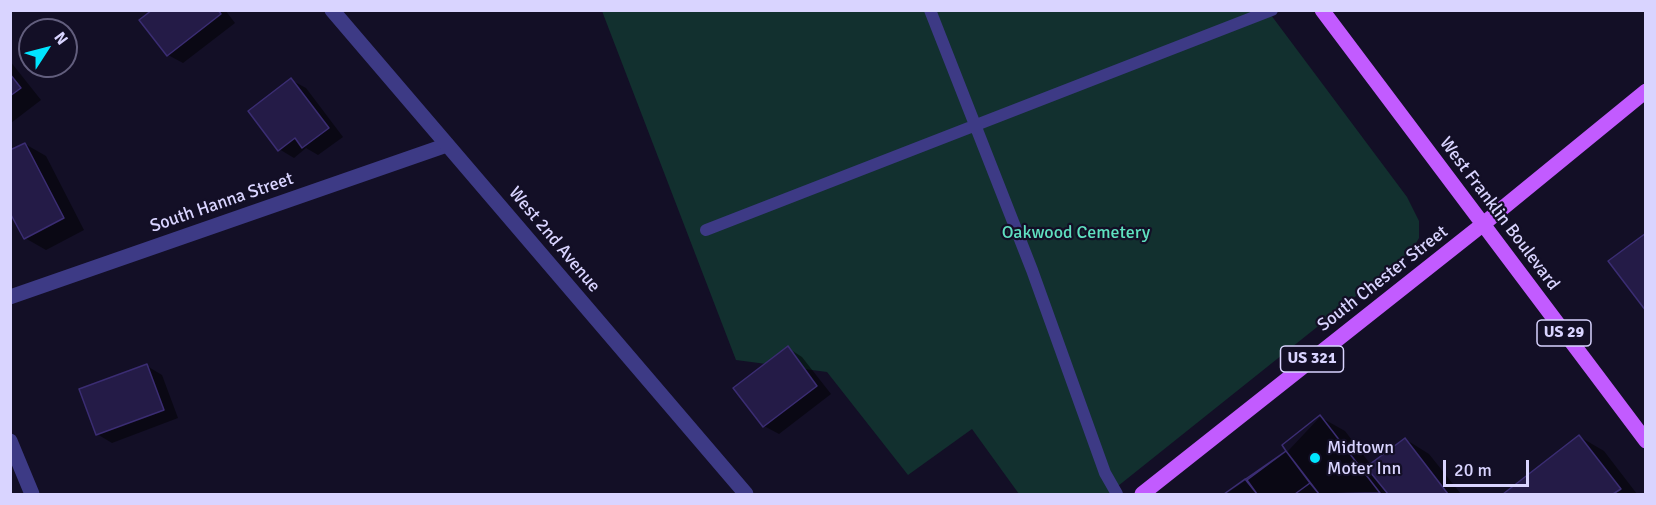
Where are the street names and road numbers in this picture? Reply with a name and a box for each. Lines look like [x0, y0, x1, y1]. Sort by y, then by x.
street label: West Franklin Boulevard [1434, 133, 1564, 295]
street label: South Hanna Street [147, 168, 297, 238]
street label: West 2nd Avenue [504, 183, 604, 297]
street label: South Chester Street [1314, 221, 1452, 337]
road number: US 29 [1537, 320, 1591, 346]
road number: US 321 [1280, 346, 1344, 372]

